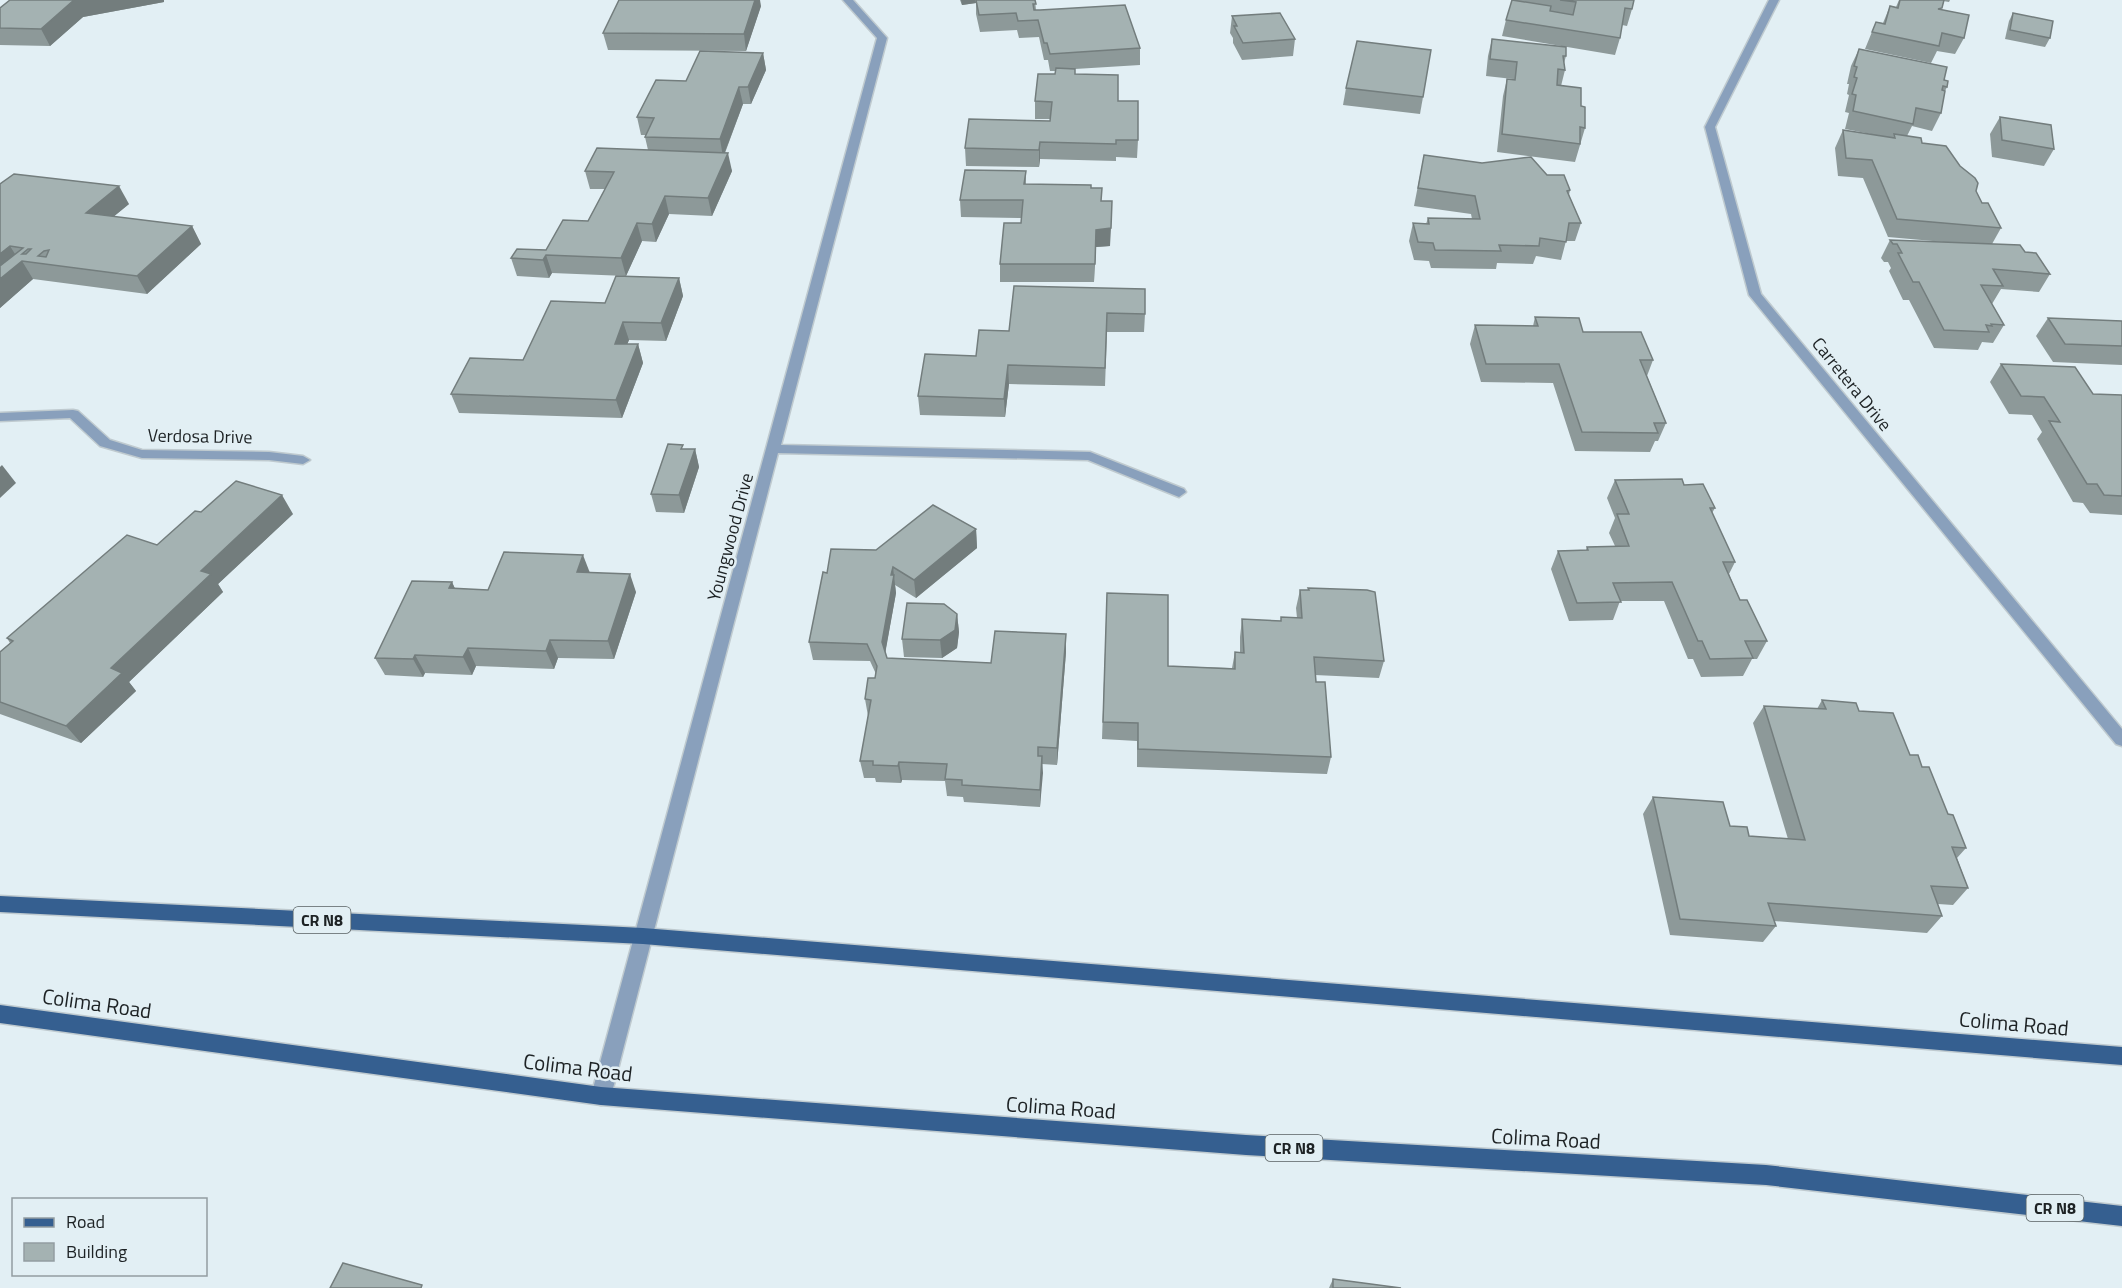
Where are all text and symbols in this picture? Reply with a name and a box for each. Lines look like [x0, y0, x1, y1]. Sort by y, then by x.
street label: Carretera Drive [1806, 331, 1898, 437]
street label: Verdosa Drive [147, 422, 253, 450]
street label: Youngwood Drive [700, 470, 760, 604]
road number: CR N8 [294, 907, 350, 933]
street label: Colima Road [40, 980, 154, 1026]
street label: Colima Road [1958, 1002, 2070, 1044]
street label: Colima Road [521, 1044, 635, 1090]
street label: Colima Road [1005, 1087, 1117, 1127]
street label: Colima Road [1490, 1119, 1602, 1157]
road number: CR N8 [1266, 1135, 1322, 1161]
road number: CR N8 [2026, 1195, 2084, 1221]
legend [12, 1198, 207, 1276]
text: Road [66, 1208, 105, 1235]
text: Building [66, 1238, 127, 1265]

